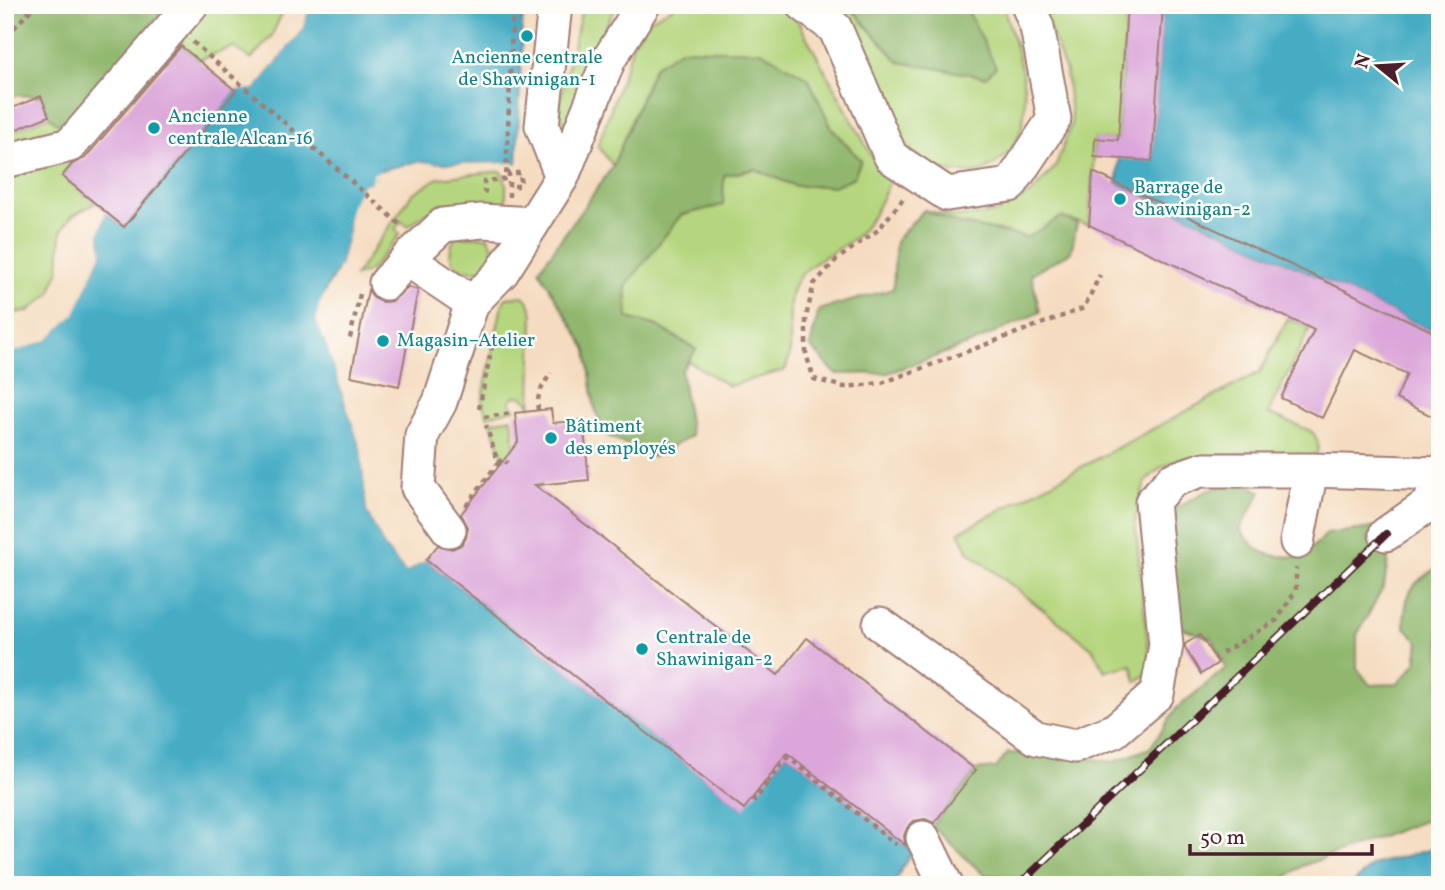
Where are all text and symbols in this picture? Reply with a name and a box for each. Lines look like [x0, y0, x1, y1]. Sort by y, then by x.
marker: Ancienne centrale de Shawinigan-1 [519, 28, 535, 44]
north arrow [1344, 32, 1414, 102]
place label: Ancienne centrale de Shawinigan-1 [451, 45, 603, 93]
text: N [1349, 51, 1378, 72]
place label: Ancienne centrale Alcan-16 [168, 104, 313, 152]
marker: Ancienne centrale Alcan-16 [146, 120, 162, 136]
place label: Barrage de Shawinigan-2 [1134, 175, 1251, 223]
marker: Barrage de Shawinigan-2 [1112, 191, 1128, 207]
place label: Magasin–Atelier [397, 328, 535, 354]
marker: Magasin–Atelier [375, 333, 391, 349]
place label: Bâtiment des employés [565, 414, 676, 462]
marker: Bâtiment des employés [543, 430, 559, 446]
place label: Centrale de Shawinigan-2 [656, 625, 773, 673]
marker: Centrale de Shawinigan-2 [634, 641, 650, 657]
scale bar [1190, 813, 1372, 857]
text: 50 m [1200, 824, 1245, 853]

